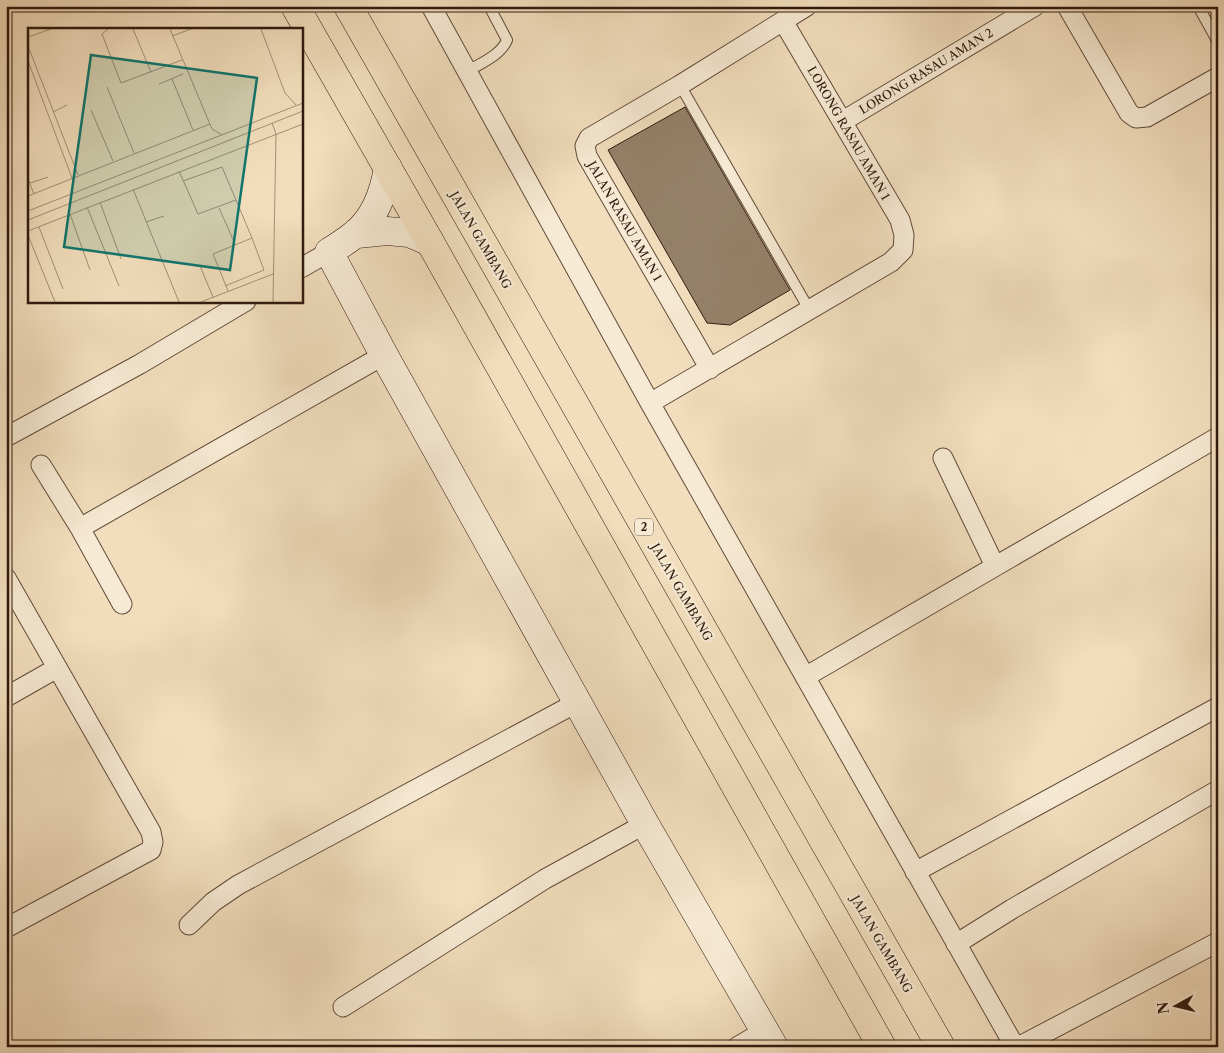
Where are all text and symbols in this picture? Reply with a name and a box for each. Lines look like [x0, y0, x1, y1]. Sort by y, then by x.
street label: LORONG RASAU AMAN 2 [856, 25, 996, 117]
inset map [28, 28, 302, 302]
street label: LORONG RASAU AMAN 1 [805, 63, 893, 203]
street label: JALAN RASAU AMAN 1 [583, 157, 666, 284]
street label: JALAN GAMBANG [446, 187, 515, 292]
road number: 2 [635, 518, 653, 536]
street label: JALAN GAMBANG [647, 539, 716, 644]
street label: JALAN GAMBANG [847, 891, 916, 996]
north arrow [1152, 980, 1202, 1030]
text: N [1153, 1001, 1173, 1015]

